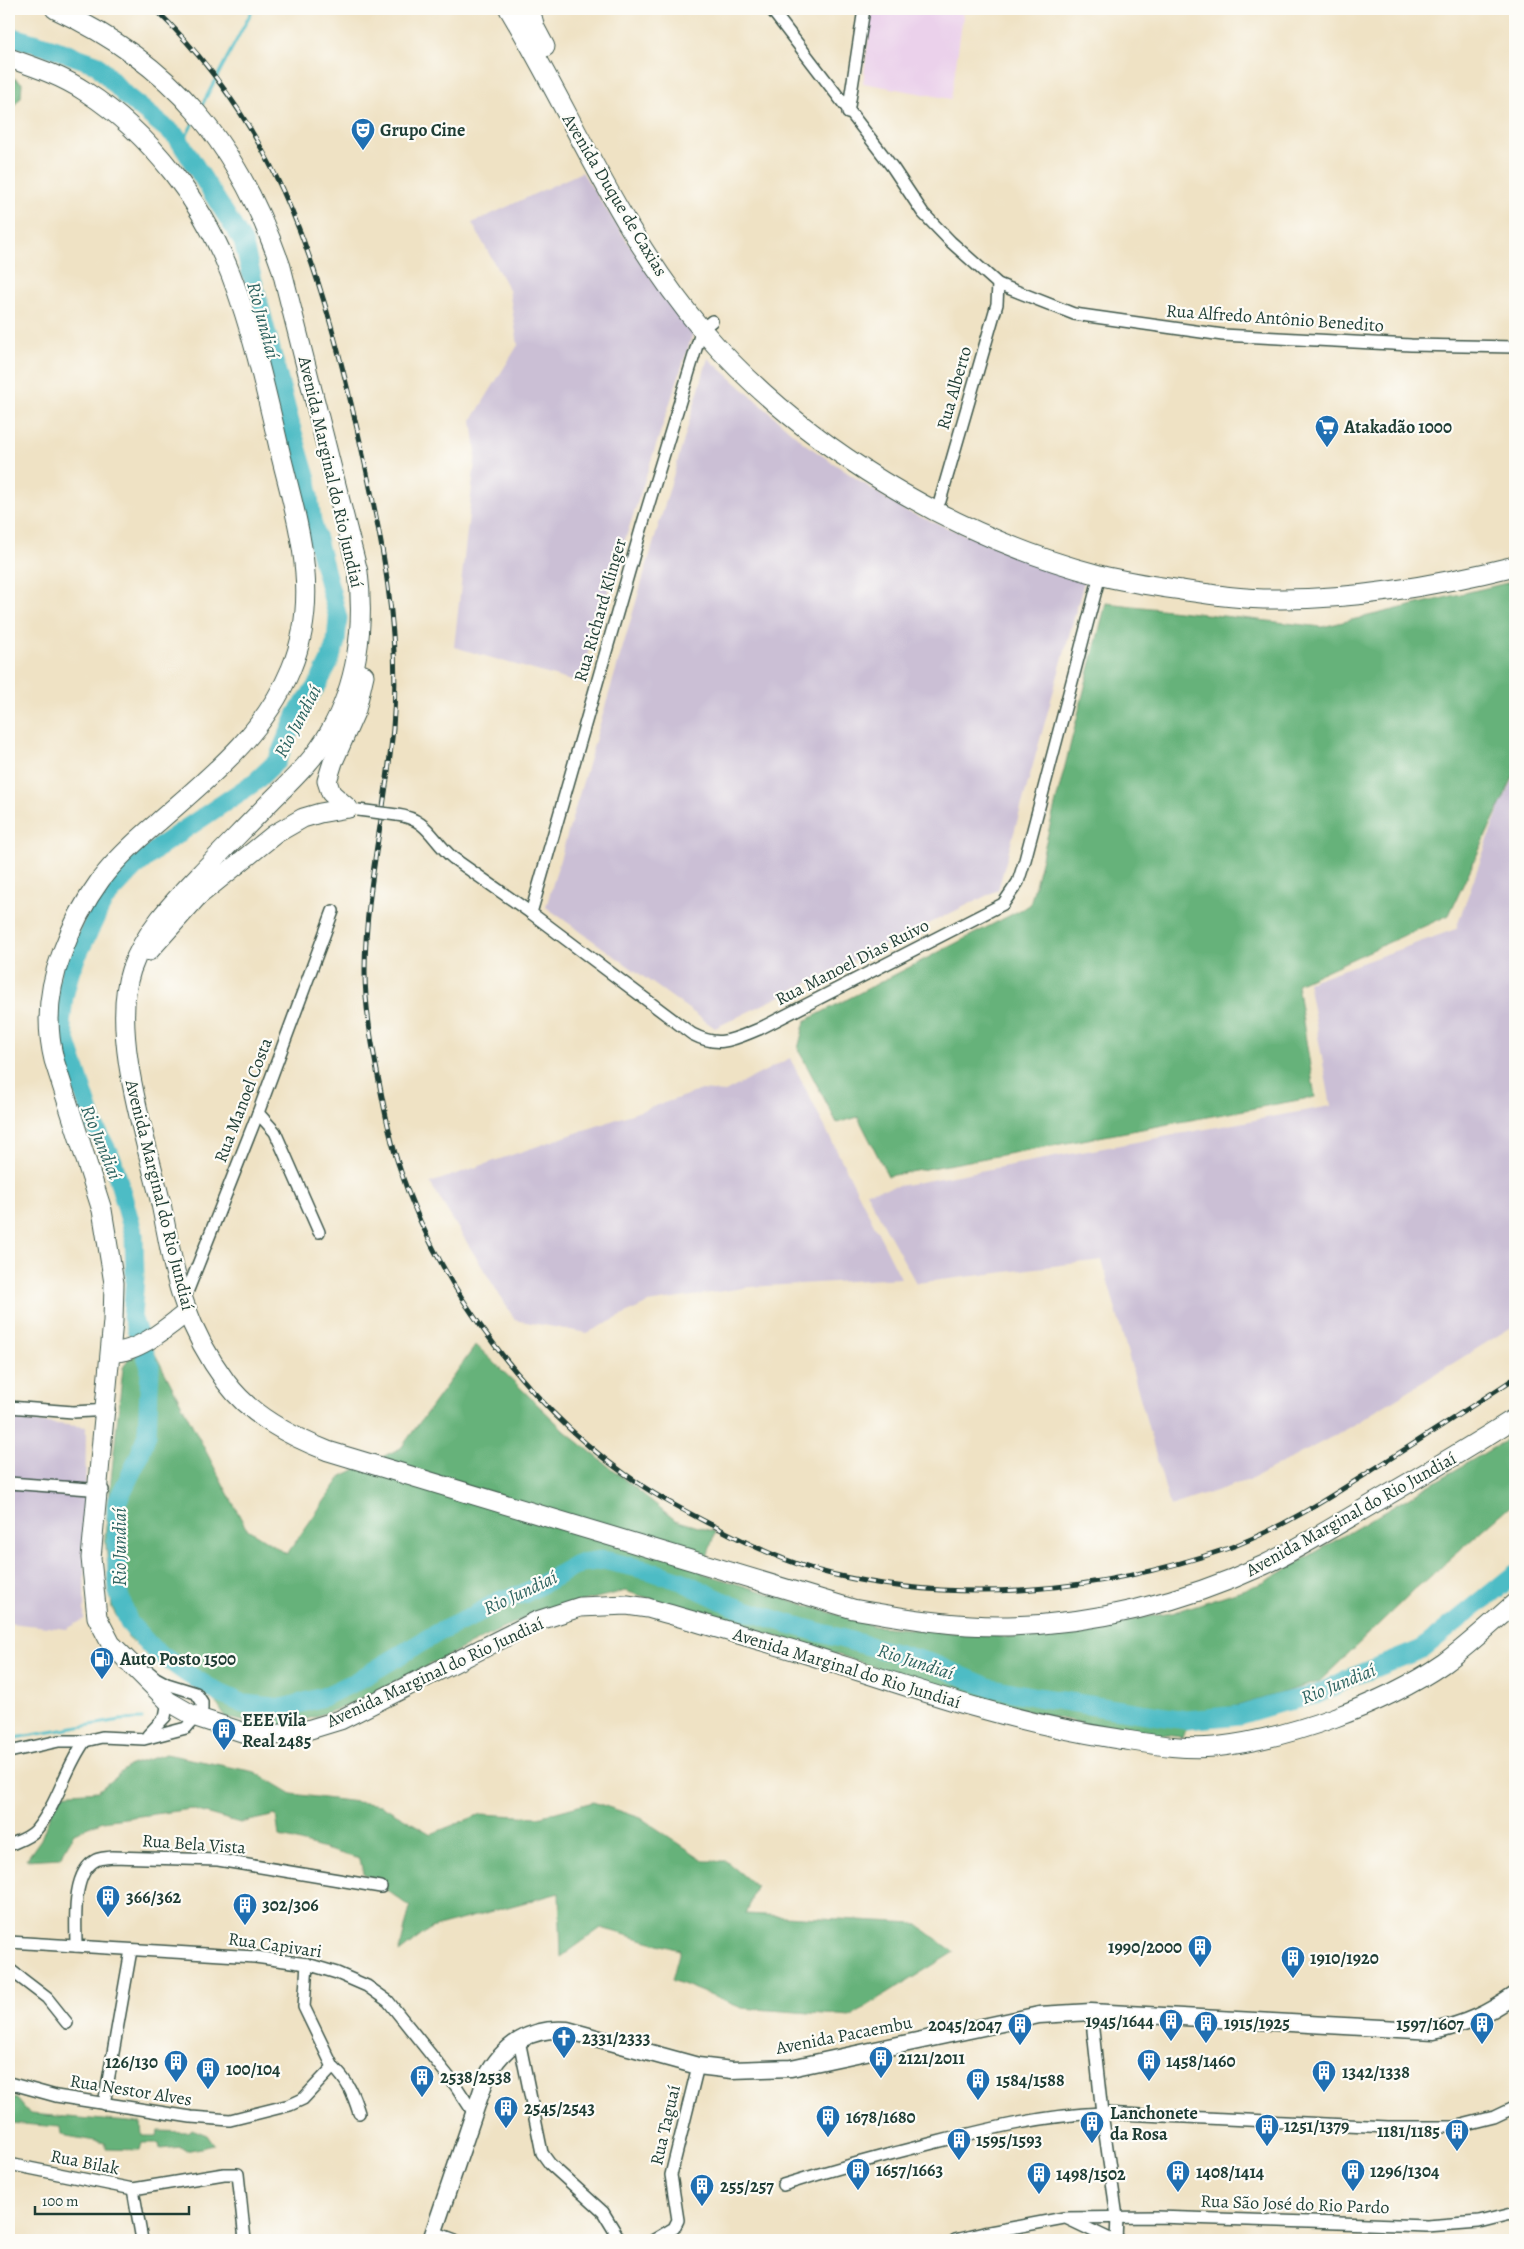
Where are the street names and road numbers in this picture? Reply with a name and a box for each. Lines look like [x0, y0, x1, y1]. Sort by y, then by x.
street label: Avenida Duque de Caxias [556, 108, 673, 281]
street label: Rua Alfredo Antônio Benedito [1165, 298, 1385, 338]
street label: Rua Alberto [931, 343, 977, 432]
street label: Avenida Marginal do Rio Jundiaí [292, 353, 369, 590]
street label: Rua Richard Klinger [568, 535, 632, 685]
street label: Rua Manoel Dias Ruivo [771, 913, 933, 1011]
street label: Rua Manoel Costa [208, 1034, 278, 1166]
street label: Avenida Marginal do Rio Jundiaí [119, 1076, 200, 1313]
street label: Avenida Marginal do Rio Jundiaí [1241, 1446, 1460, 1582]
street label: Avenida Marginal do Rio Jundiaí [322, 1611, 547, 1733]
street label: Avenida Marginal do Rio Jundiaí [729, 1622, 964, 1714]
street label: Rua Bela Vista [141, 1828, 247, 1860]
street label: Rua Capivari [227, 1927, 323, 1963]
street label: Avenida Pacaembu [773, 2010, 914, 2060]
street label: Rua Nestor Alves [68, 2069, 194, 2111]
street label: Rua Taguaí [644, 2083, 686, 2167]
street label: Rua Bilak [49, 2144, 121, 2180]
street label: Rua São José do Rio Pardo [1200, 2189, 1390, 2219]

